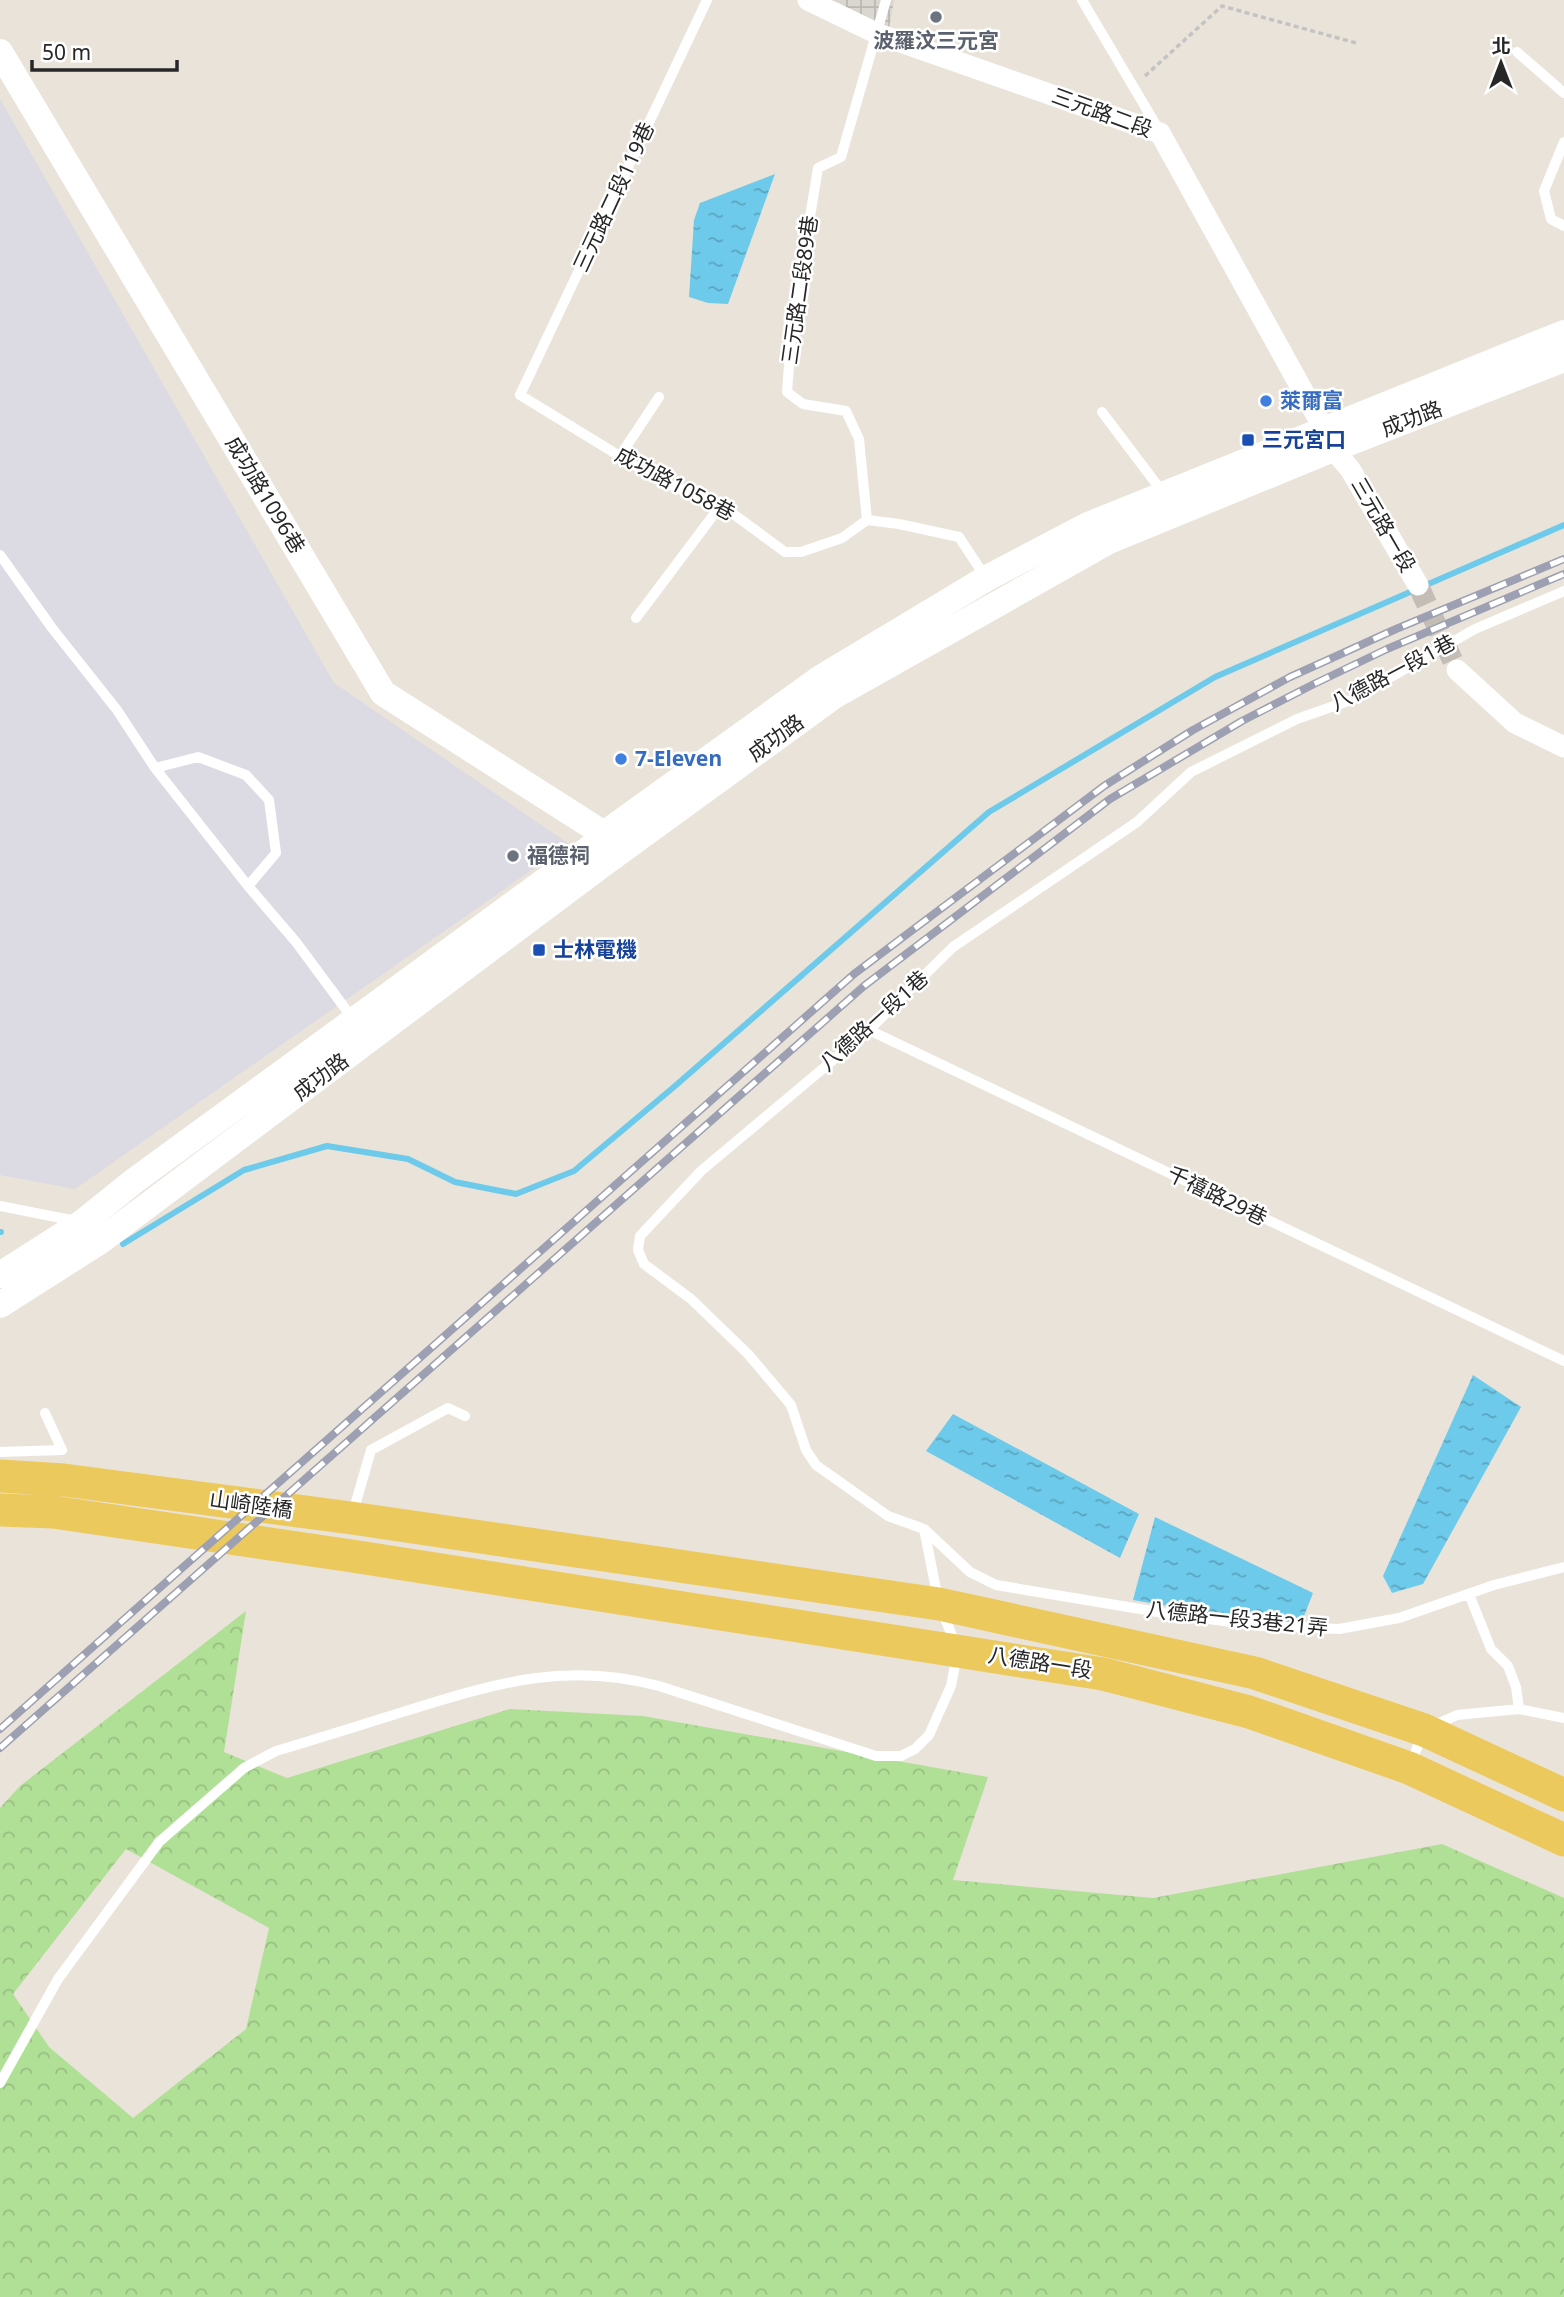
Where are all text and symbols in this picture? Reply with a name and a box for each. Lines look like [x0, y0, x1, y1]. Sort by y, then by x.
marker: 波羅汶三元宮 [928, 9, 944, 25]
place label: 波羅汶三元宮 [873, 26, 999, 54]
scale bar [32, 28, 177, 72]
north arrow [1466, 28, 1536, 98]
text: 北 [1491, 33, 1511, 59]
text: 50 m [42, 38, 91, 66]
street label: 三元路二段 [1048, 81, 1156, 143]
street label: 三元路二段119巷 [566, 117, 660, 276]
street label: 三元路二段89巷 [775, 214, 823, 366]
place label: 萊爾富 [1280, 386, 1343, 414]
marker: 萊爾富 [1258, 393, 1274, 409]
street label: 成功路 [1377, 394, 1446, 442]
place label: 三元宮口 [1262, 425, 1346, 453]
street label: 成功路1096巷 [220, 431, 312, 558]
marker: 三元宮口 [1240, 432, 1256, 448]
street label: 成功路1058巷 [611, 440, 740, 526]
street label: 三元路一段 [1345, 472, 1422, 577]
street label: 八德路一段1巷 [1325, 627, 1460, 717]
street label: 成功路 [742, 707, 809, 767]
place label: 7-Eleven [635, 744, 722, 772]
marker: 7-Eleven [613, 751, 629, 767]
place label: 福德祠 [527, 841, 590, 869]
marker: 福德祠 [505, 848, 521, 864]
place label: 士林電機 [553, 935, 637, 963]
marker: 士林電機 [531, 942, 547, 958]
street label: 八德路一段1巷 [813, 964, 934, 1077]
street label: 成功路 [287, 1046, 354, 1106]
street label: 千禧路29巷 [1163, 1159, 1272, 1231]
street label: 山崎陸橋 [208, 1484, 295, 1524]
street label: 八德路一段3巷21弄 [1145, 1595, 1330, 1641]
street label: 八德路一段 [986, 1640, 1094, 1684]

